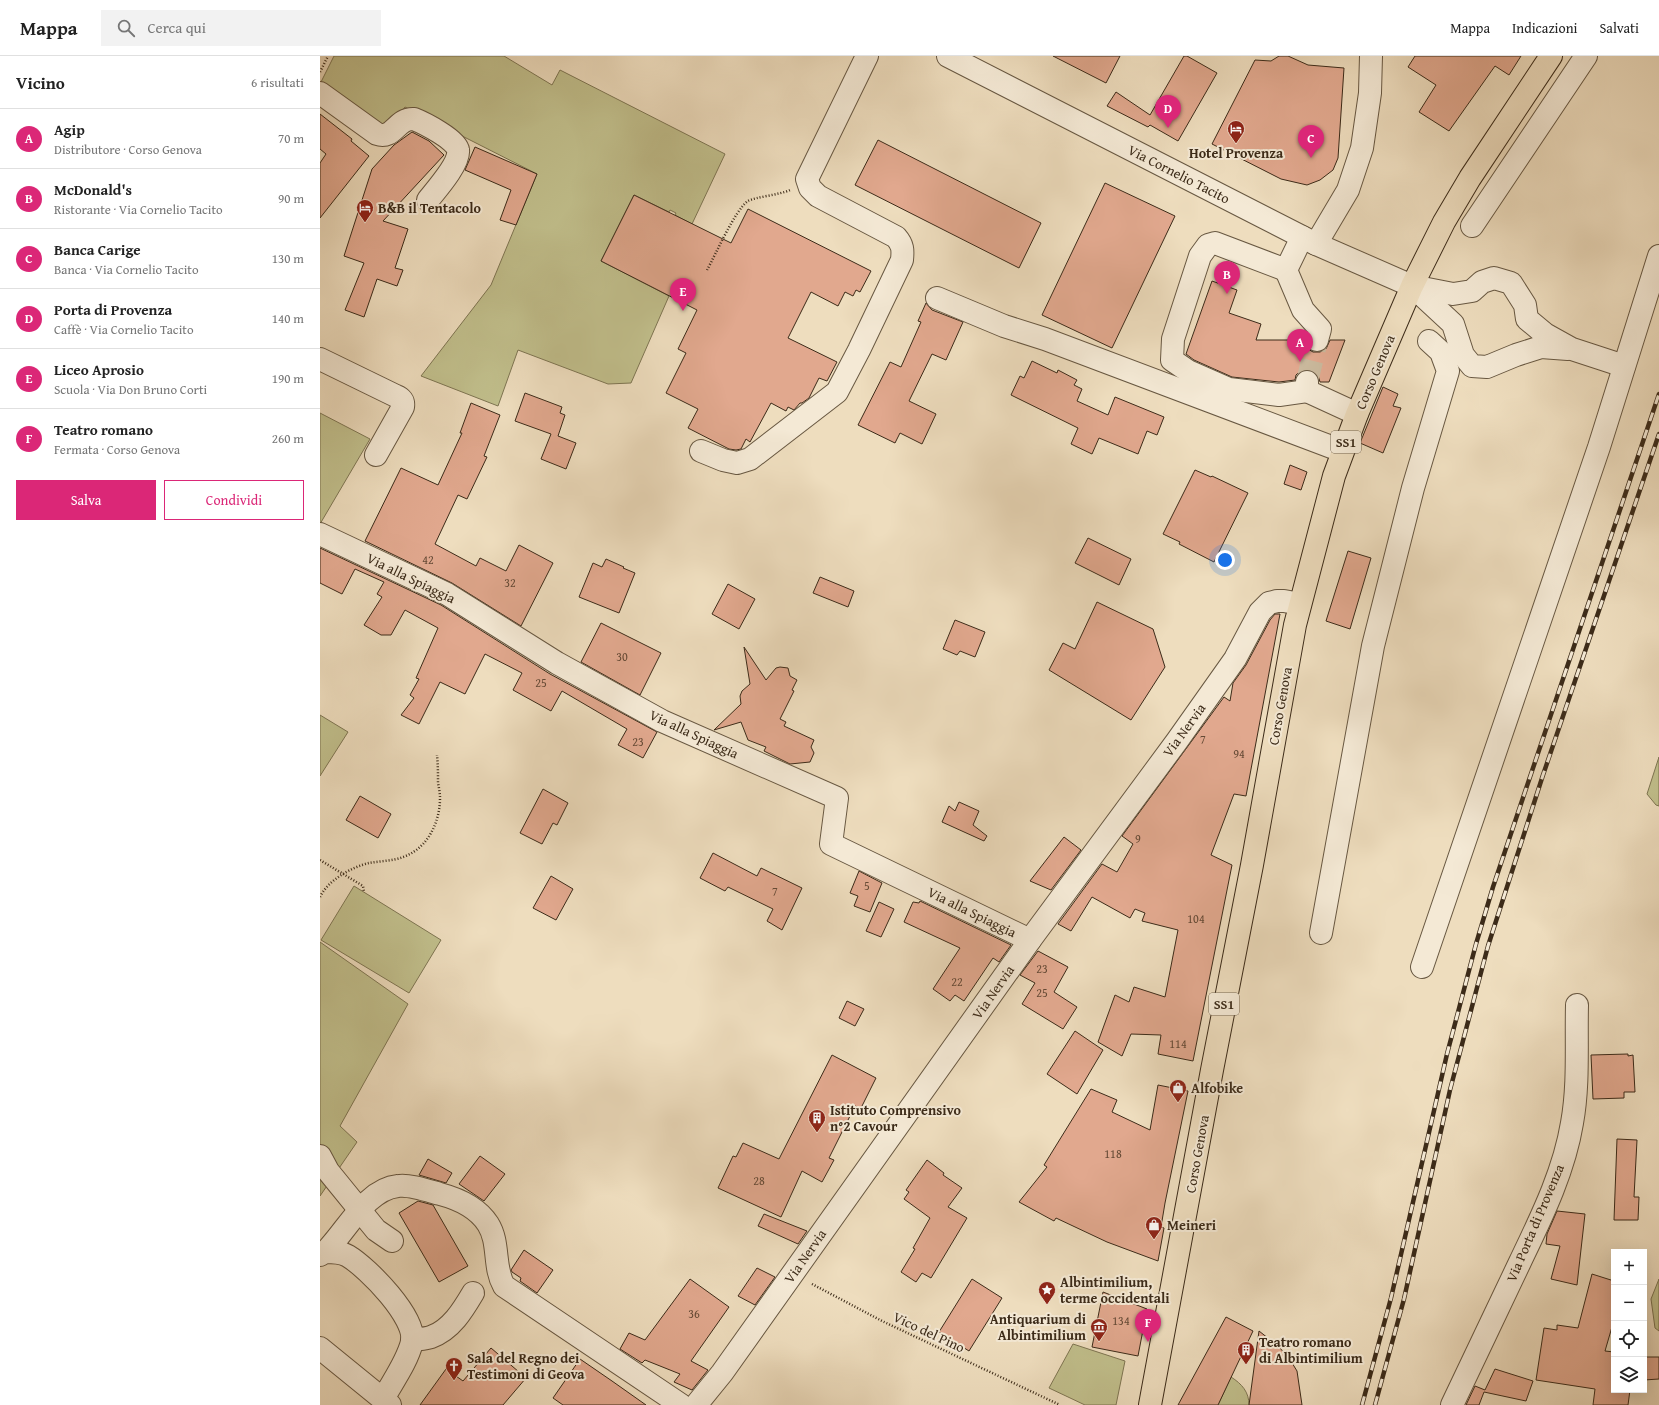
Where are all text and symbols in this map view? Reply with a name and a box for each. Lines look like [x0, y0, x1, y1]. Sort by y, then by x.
search box [101, 10, 381, 46]
text: Mappa [20, 14, 77, 42]
icon: search [115, 17, 137, 39]
text: Cerca qui [147, 17, 206, 38]
text: Mappa [1450, 18, 1490, 38]
text: Indicazioni [1512, 18, 1577, 38]
text: Salvati [1599, 18, 1639, 38]
text: Vicino [16, 70, 65, 95]
text: 6 risultati [251, 73, 304, 92]
pin: D [1155, 95, 1181, 128]
text: Agip [54, 119, 85, 140]
hotel icon: Hotel Provenza [1226, 119, 1246, 144]
pin: C [1298, 125, 1324, 158]
text: A [25, 129, 33, 148]
text: 70 m [278, 129, 304, 148]
text: Distributore · Corso Genova [54, 140, 202, 159]
street label: Via Cornelio Tacito [1125, 140, 1233, 208]
place label: Hotel Provenza [1189, 143, 1284, 163]
text: McDonald's [54, 179, 132, 200]
text: B [25, 189, 33, 208]
text: 90 m [278, 189, 304, 208]
hotel icon: B&B il Tentacolo [355, 198, 375, 223]
place label: B&B il Tentacolo [378, 198, 482, 218]
text: Ristorante · Via Cornelio Tacito [54, 200, 223, 219]
text: Banca Carige [54, 239, 141, 260]
text: C [25, 249, 33, 268]
text: 130 m [272, 249, 304, 268]
text: Banca · Via Cornelio Tacito [54, 260, 199, 279]
pin: B [1214, 261, 1240, 294]
pin: E [670, 278, 696, 311]
text: Porta di Provenza [54, 299, 172, 320]
text: D [25, 309, 33, 328]
text: 140 m [272, 309, 304, 328]
text: Caffè · Via Cornelio Tacito [54, 320, 194, 339]
pin: A [1287, 329, 1313, 362]
street label: Corso Genova [1350, 331, 1400, 412]
text: Liceo Aprosio [54, 359, 144, 380]
text: E [26, 369, 32, 388]
text: 190 m [272, 369, 304, 388]
text: Scuola · Via Don Bruno Corti [54, 380, 207, 399]
text: Teatro romano [54, 419, 153, 440]
text: F [26, 429, 32, 448]
text: 260 m [272, 429, 304, 448]
road number: SS1 [1331, 431, 1361, 453]
text: Fermata · Corso Genova [54, 440, 180, 459]
button: Salva [16, 480, 156, 520]
button: Condividi [164, 480, 304, 520]
street label: Via alla Spiaggia [363, 548, 459, 608]
your location [1215, 550, 1235, 570]
house number: 42 [422, 551, 434, 568]
house number: 32 [504, 574, 516, 591]
house number: 30 [616, 648, 628, 665]
street label: Corso Genova [1263, 665, 1297, 747]
house number: 25 [535, 674, 547, 691]
street label: Via Nervia [1158, 699, 1210, 761]
street label: Via alla Spiaggia [646, 705, 742, 764]
house number: 7 [1200, 731, 1206, 748]
house number: 23 [632, 733, 644, 750]
house number: 94 [1233, 745, 1245, 762]
house number: 9 [1135, 830, 1141, 847]
house number: 5 [864, 877, 870, 894]
street label: Via alla Spiaggia [924, 882, 1020, 942]
house number: 7 [772, 883, 778, 900]
house number: 104 [1187, 910, 1205, 927]
house number: 23 [1036, 960, 1048, 977]
street label: Via Nervia [967, 961, 1019, 1023]
house number: 22 [951, 973, 963, 990]
house number: 25 [1036, 984, 1048, 1001]
road number: SS1 [1209, 993, 1239, 1015]
house number: 114 [1169, 1035, 1187, 1052]
shop icon: Alfobike [1168, 1078, 1188, 1103]
place label: Alfobike [1191, 1078, 1243, 1098]
place label: Istituto Comprensivo n°2 Cavour [830, 1100, 961, 1136]
building icon: Istituto Comprensivo n°2 Cavour [807, 1108, 827, 1133]
street label: Corso Genova [1180, 1113, 1214, 1195]
house number: 118 [1104, 1145, 1122, 1162]
street label: Via Porta di Provenza [1501, 1161, 1569, 1285]
house number: 28 [753, 1172, 765, 1189]
shop icon: Meineri [1144, 1215, 1164, 1240]
place label: Meineri [1167, 1215, 1217, 1235]
street label: Via Nervia [779, 1225, 831, 1287]
map controls [1611, 1249, 1647, 1393]
button: + [1611, 1249, 1647, 1285]
place label: Albintimilium, terme occidentali [1060, 1272, 1170, 1308]
place icon: Albintimilium, terme occidentali [1037, 1280, 1057, 1305]
button: − [1611, 1285, 1647, 1321]
house number: 36 [688, 1305, 700, 1322]
street label: Vico del Pino [890, 1307, 968, 1357]
place label: Antiquarium di Albintimilium [990, 1309, 1087, 1345]
pin: F [1135, 1309, 1161, 1342]
house number: 134 [1112, 1312, 1130, 1329]
museum icon: Antiquarium di Albintimilium [1089, 1317, 1109, 1342]
button: locate [1611, 1321, 1647, 1357]
place label: Teatro romano di Albintimilium [1259, 1332, 1363, 1368]
building icon: Teatro romano di Albintimilium [1236, 1340, 1256, 1365]
place label: Sala del Regno dei Testimoni di Geova [467, 1348, 585, 1384]
church icon: Sala del Regno dei Testimoni di Geova [444, 1356, 464, 1381]
button: layers [1611, 1357, 1647, 1393]

